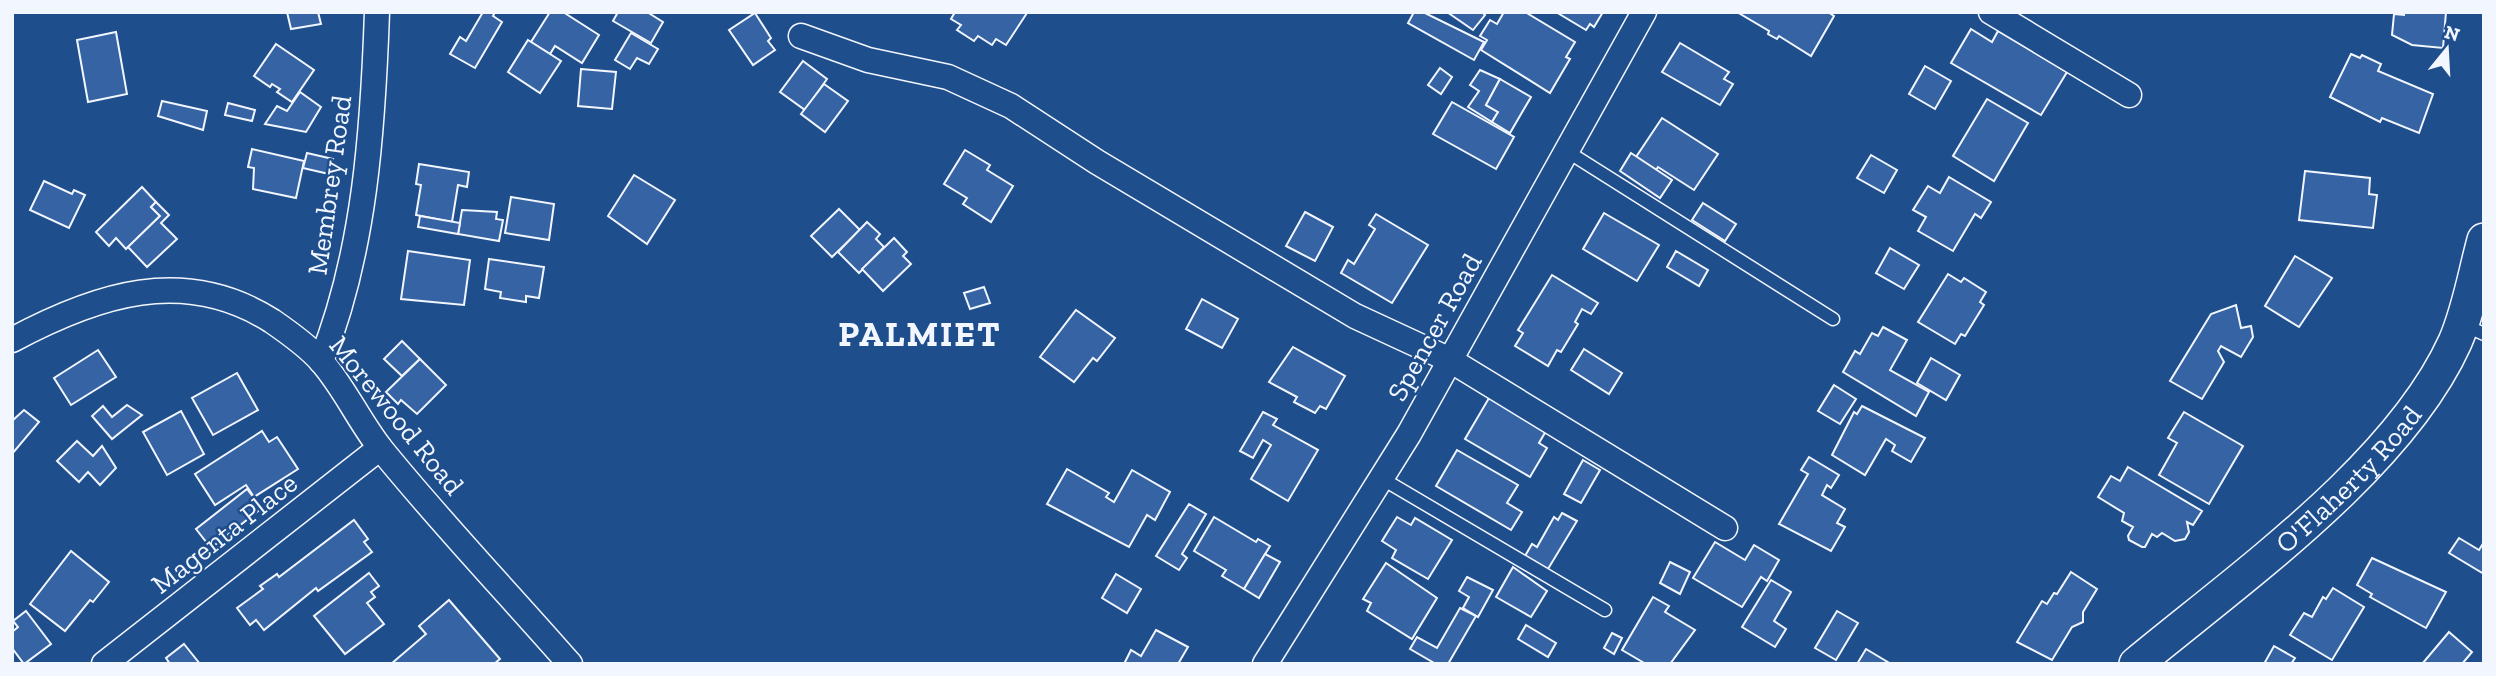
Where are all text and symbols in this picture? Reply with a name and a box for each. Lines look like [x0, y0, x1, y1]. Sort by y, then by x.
north arrow [2412, 14, 2482, 84]
text: N [2442, 20, 2463, 46]
street label: Membrey Road [301, 93, 358, 277]
street label: Spencer Road [1380, 248, 1489, 407]
district label: PALMIET [838, 313, 1002, 355]
street label: Morewood Road [322, 329, 471, 501]
street label: O'Flaherty Road [2269, 399, 2428, 560]
street label: Magenta Place [145, 466, 304, 601]

